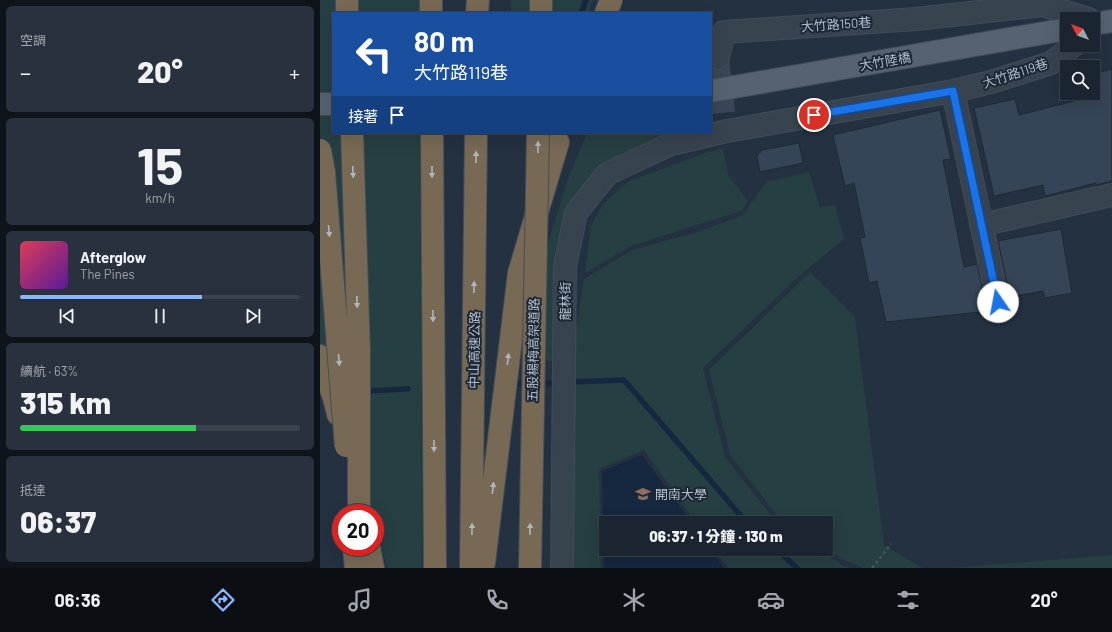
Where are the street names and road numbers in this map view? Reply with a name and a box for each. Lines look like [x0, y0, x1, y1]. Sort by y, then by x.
street label: 大竹路150巷 [800, 14, 872, 34]
street label: 大竹陸橋 [858, 49, 912, 73]
street label: 大竹路119巷 [980, 55, 1050, 91]
street label: 龍林街 [557, 281, 573, 321]
street label: 五股楊梅高架道路 [524, 298, 542, 402]
street label: 中山高速公路 [465, 311, 483, 389]

